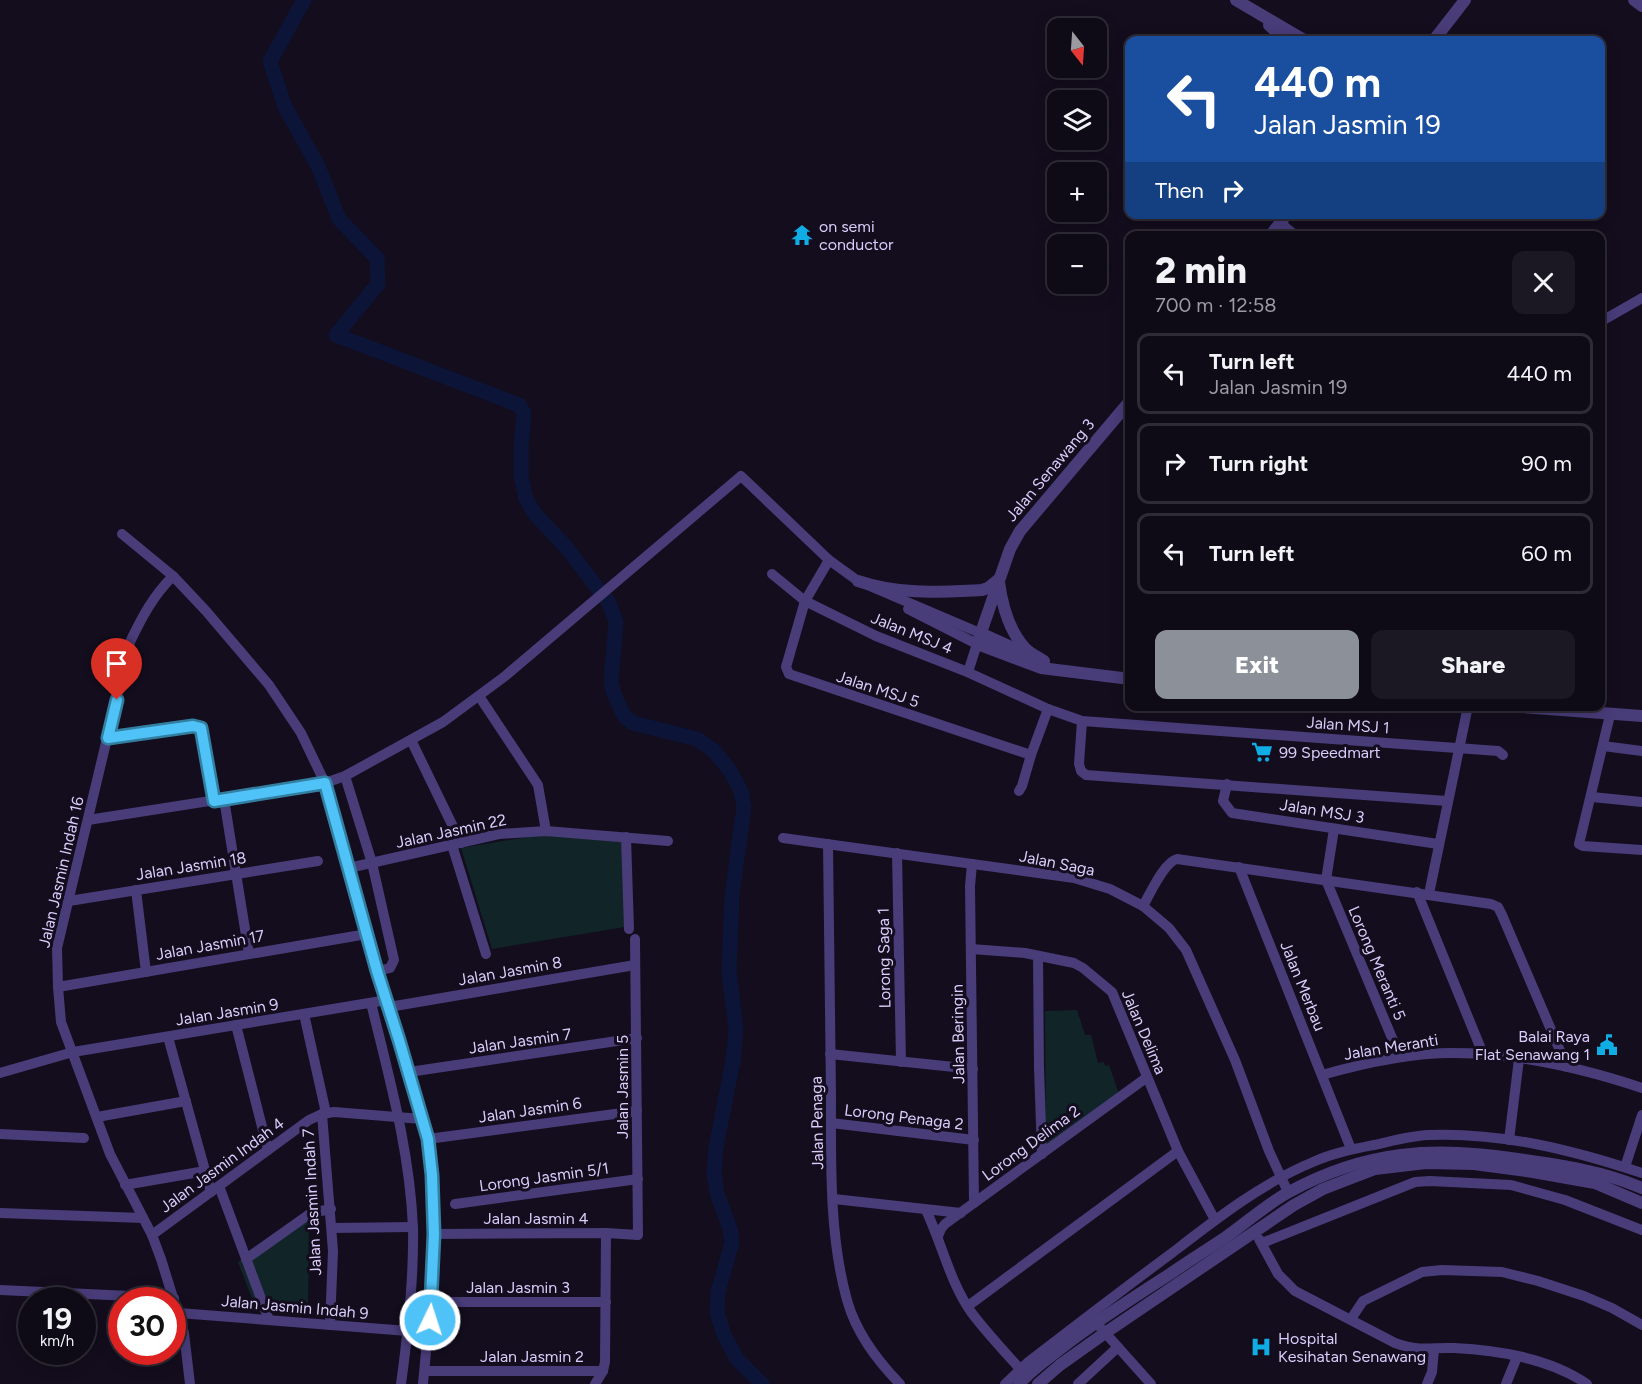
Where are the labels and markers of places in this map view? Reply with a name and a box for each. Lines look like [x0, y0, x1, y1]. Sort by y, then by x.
place label: on semi conductor [819, 217, 894, 254]
temple icon: on semi conductor [790, 223, 814, 247]
pin [91, 638, 142, 700]
supermarket icon: 99 Speedmart [1250, 740, 1274, 764]
place label: 99 Speedmart [1279, 743, 1380, 762]
place label: Balai Raya Flat Senawang 1 [1475, 1027, 1590, 1064]
public building icon: Balai Raya Flat Senawang 1 [1595, 1033, 1619, 1057]
place label: Hospital Kesihatan Senawang [1278, 1329, 1426, 1366]
hospital icon: Hospital Kesihatan Senawang [1249, 1335, 1273, 1359]

